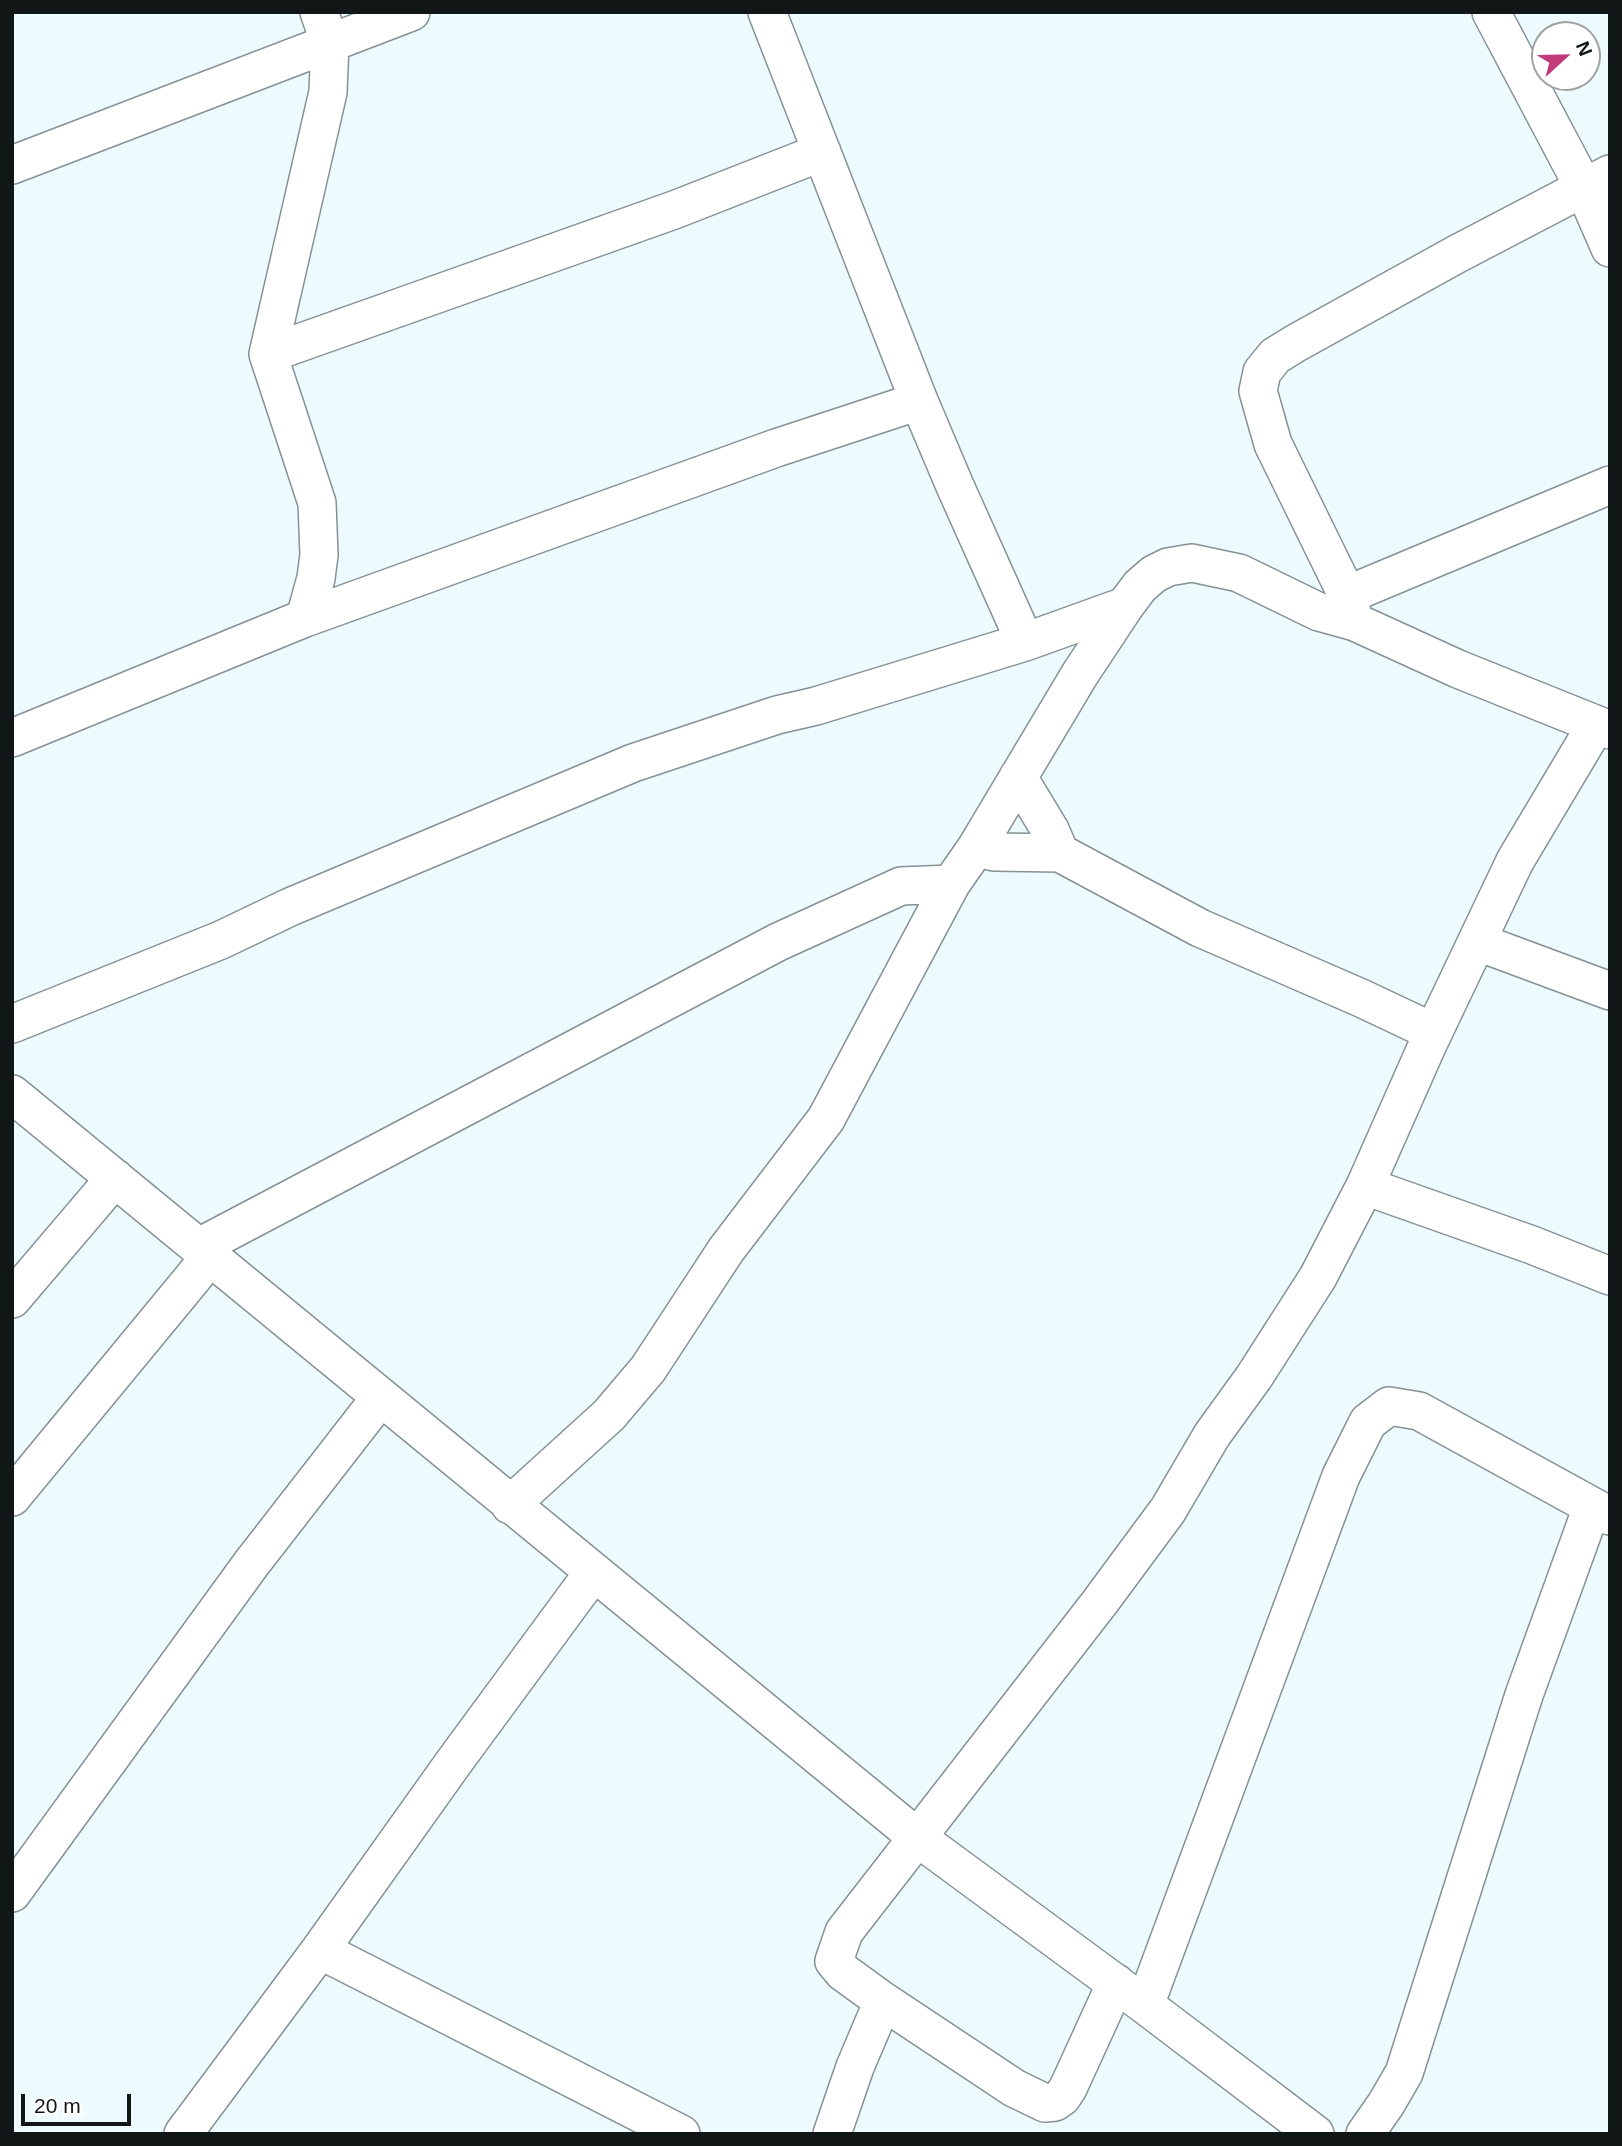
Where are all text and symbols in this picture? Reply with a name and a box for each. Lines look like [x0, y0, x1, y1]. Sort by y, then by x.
north arrow [1531, 21, 1601, 91]
text: N [1572, 38, 1596, 59]
scale bar [24, 2080, 135, 2124]
text: 20 m [34, 2094, 81, 2117]

